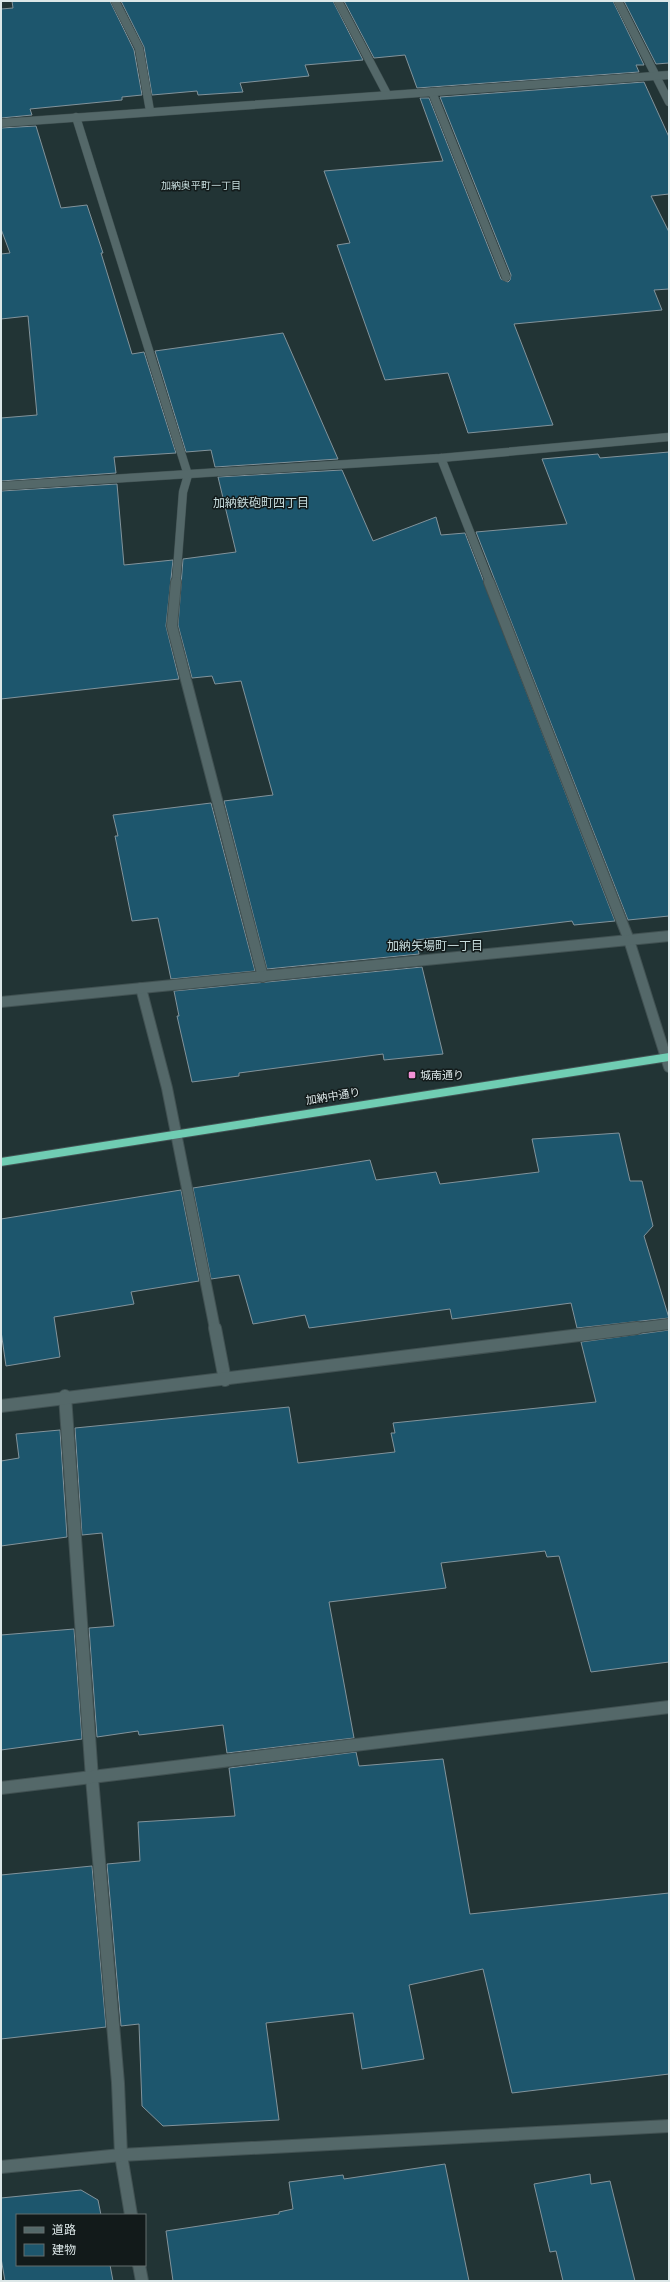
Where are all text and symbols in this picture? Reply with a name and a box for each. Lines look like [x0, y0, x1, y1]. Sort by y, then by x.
district label: 加納奥平町一丁目 [161, 178, 241, 192]
district label: 加納鉄砲町四丁目 [213, 494, 309, 511]
district label: 加納矢場町一丁目 [387, 937, 483, 954]
place label: 城南通り [420, 1067, 464, 1082]
marker: 城南通り [407, 1070, 417, 1080]
street label: 加納中通り [305, 1084, 361, 1107]
legend [16, 2214, 146, 2266]
text: 道路 [52, 2221, 76, 2238]
text: 建物 [52, 2241, 76, 2258]

